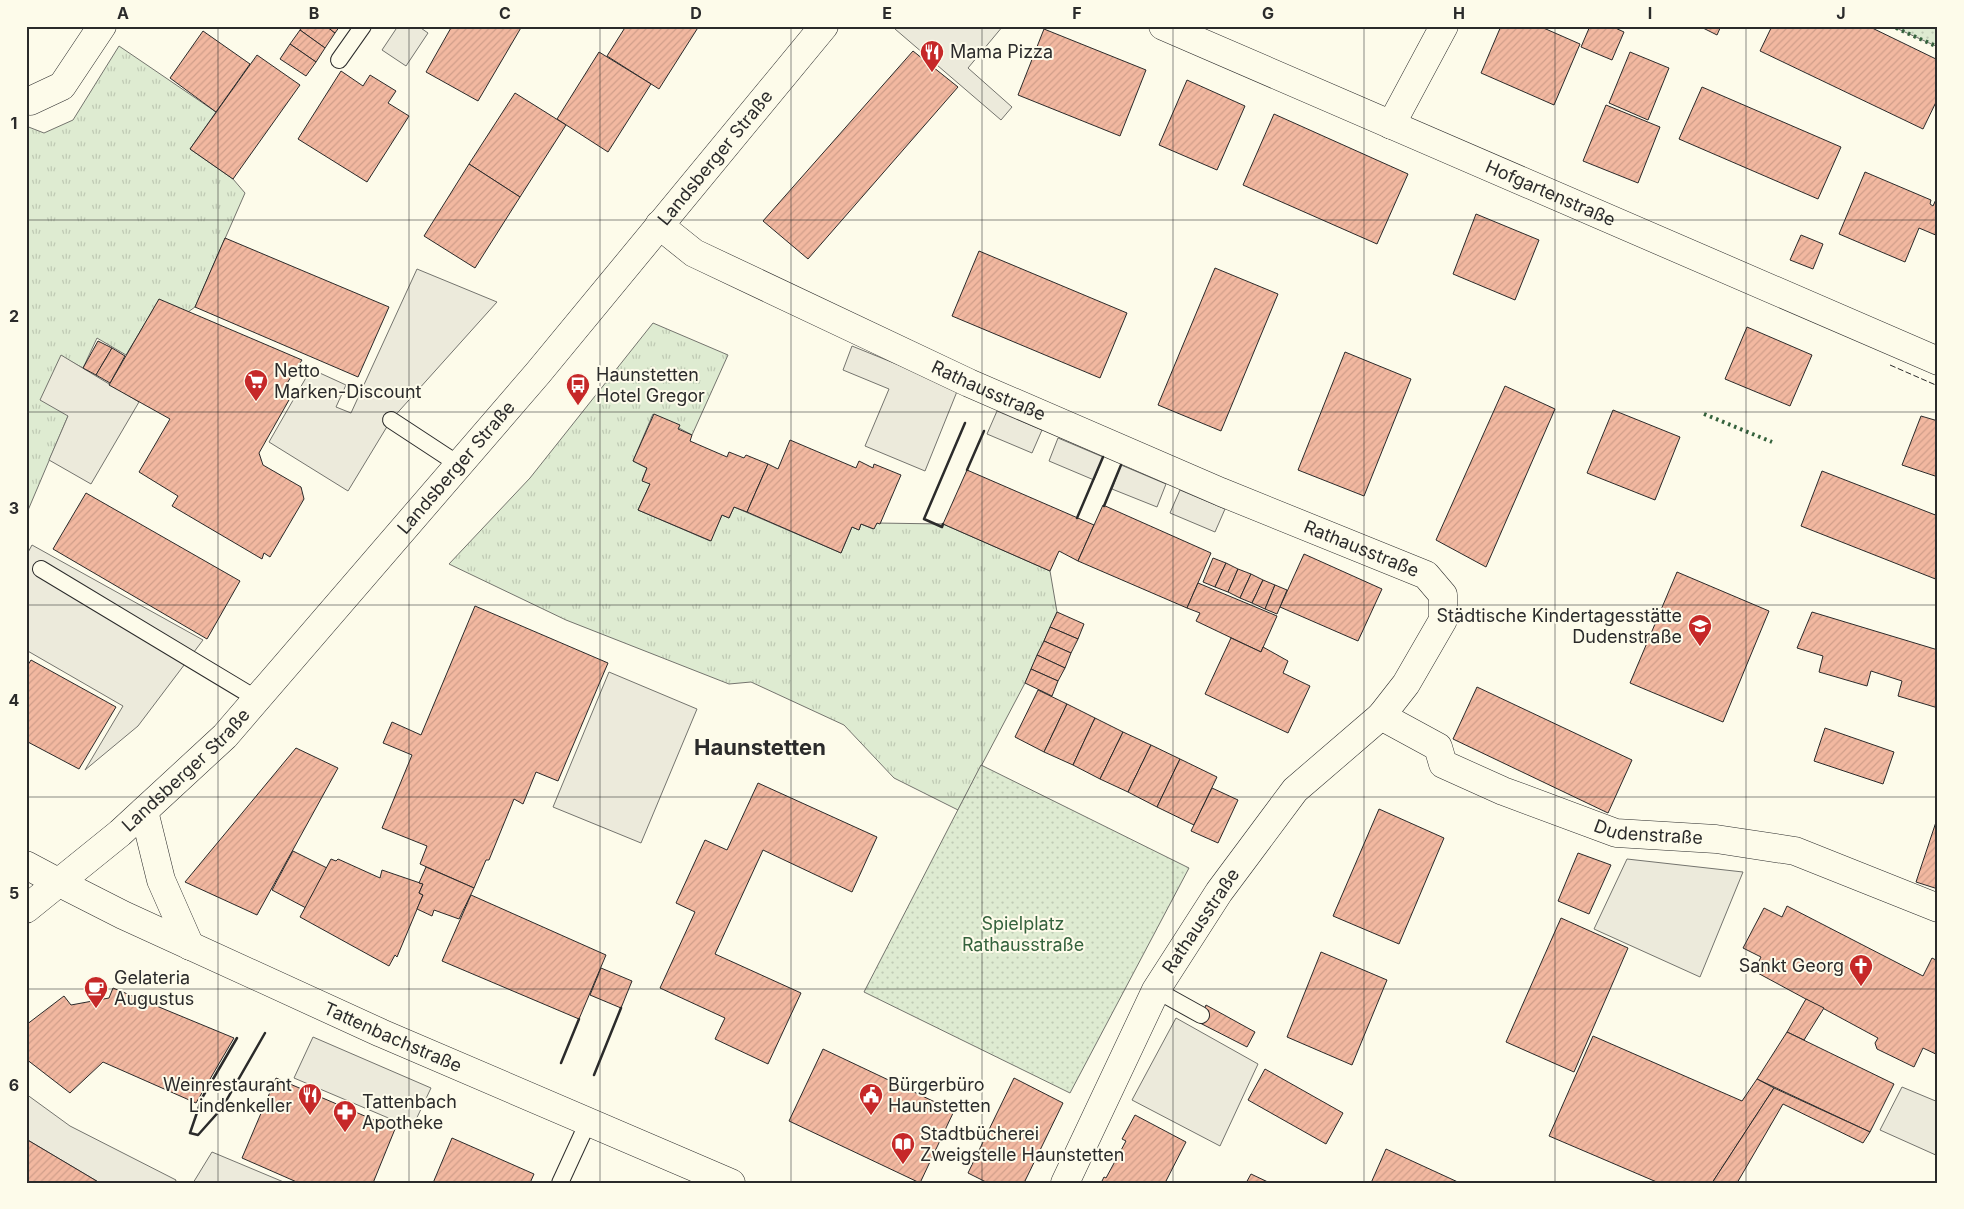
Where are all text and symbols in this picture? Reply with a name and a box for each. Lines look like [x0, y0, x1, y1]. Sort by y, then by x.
text: A [117, 3, 129, 23]
text: B [309, 3, 319, 23]
text: C [499, 3, 511, 23]
text: D [690, 3, 702, 23]
text: E [882, 3, 892, 23]
text: F [1072, 3, 1082, 23]
text: G [1262, 3, 1274, 23]
text: H [1453, 3, 1465, 23]
text: I [1648, 3, 1652, 23]
text: J [1836, 3, 1846, 23]
restaurant icon: Mama Pizza [919, 39, 945, 73]
place label: Mama Pizza [950, 41, 1053, 62]
street label: Landsberger Straße [653, 86, 777, 229]
text: 1 [11, 113, 17, 133]
street label: Hofgartenstraße [1482, 156, 1619, 230]
text: 2 [9, 306, 19, 326]
street label: Rathausstraße [928, 356, 1049, 425]
place label: Netto Marken-Discount [274, 360, 422, 402]
place label: Haunstetten Hotel Gregor [596, 364, 705, 406]
supermarket icon: Netto Marken-Discount [243, 368, 269, 402]
bus stop icon: Haunstetten Hotel Gregor [565, 372, 591, 406]
street label: Landsberger Straße [393, 397, 519, 538]
text: 3 [9, 498, 19, 518]
street label: Rathausstraße [1301, 516, 1422, 581]
place label: Städtische Kindertagesstätte Dudenstraße [1437, 605, 1682, 647]
school or university icon: Städtische Kindertagesstätte Dudenstraße [1687, 613, 1713, 647]
text: 4 [9, 690, 20, 710]
street label: Landsberger Straße [117, 704, 254, 836]
district label: Haunstetten [694, 734, 826, 760]
street label: Dudenstraße [1591, 815, 1703, 848]
street label: Rathausstraße [1158, 864, 1243, 977]
text: 5 [9, 883, 19, 903]
park label: Spielplatz Rathausstraße [962, 913, 1084, 955]
church icon: Sankt Georg [1848, 953, 1874, 987]
place label: Sankt Georg [1739, 955, 1844, 976]
place label: Gelateria Augustus [114, 967, 194, 1009]
cafe icon: Gelateria Augustus [83, 975, 109, 1009]
street label: Tattenbachstraße [320, 997, 465, 1076]
place label: Weinrestaurant Lindenkeller [163, 1074, 292, 1116]
place label: Bürgerbüro Haunstetten [888, 1074, 991, 1116]
text: 6 [9, 1075, 19, 1095]
restaurant icon: Weinrestaurant Lindenkeller [297, 1082, 323, 1116]
public building icon: Bürgerbüro Haunstetten [858, 1082, 884, 1116]
place label: Tattenbach Apotheke [362, 1091, 457, 1133]
pharmacy icon: Tattenbach Apotheke [332, 1099, 358, 1133]
place label: Stadtbücherei Zweigstelle Haunstetten [920, 1123, 1124, 1165]
library icon: Stadtbücherei Zweigstelle Haunstetten [890, 1131, 916, 1165]

